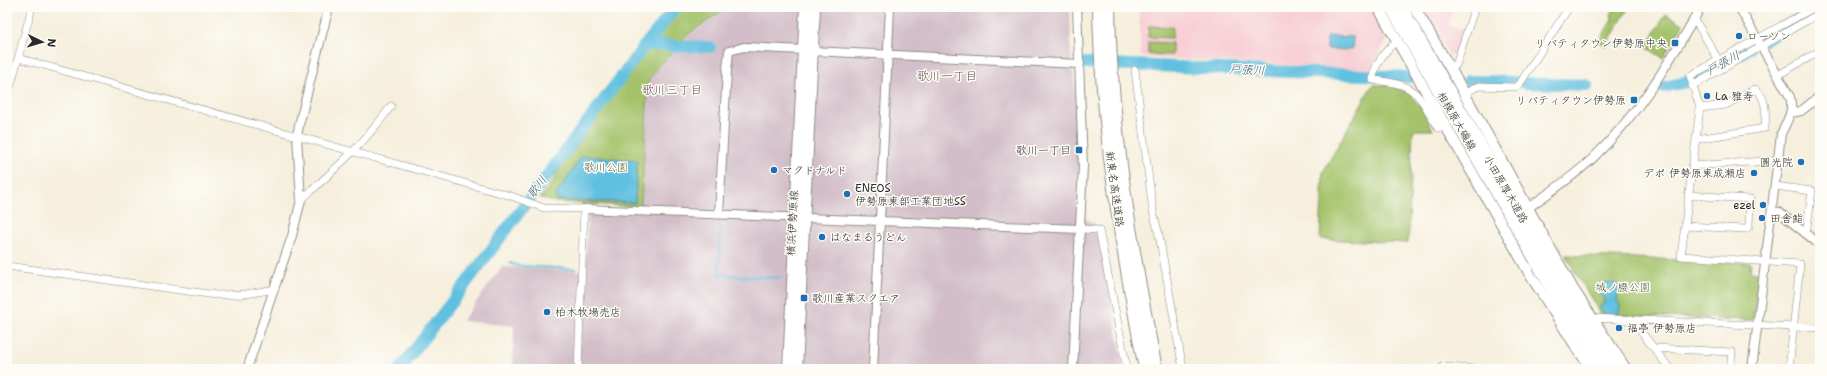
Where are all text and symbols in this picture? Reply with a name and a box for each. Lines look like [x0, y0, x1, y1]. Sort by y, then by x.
north arrow [22, 22, 62, 62]
place label: ローソン [1747, 29, 1791, 44]
marker: ローソン [1734, 31, 1744, 41]
place label: リバティタウン伊勢原中央 [1535, 36, 1667, 51]
text: N [44, 38, 59, 48]
marker: リバティタウン伊勢原中央 [1670, 38, 1680, 48]
water label: 戸張川 [1703, 47, 1743, 79]
water label: 戸張川 [1229, 61, 1265, 79]
district label: 歌川一丁目 [917, 68, 977, 84]
district label: 歌川三丁目 [642, 82, 702, 98]
street label: 相模原大磯線 [1434, 89, 1480, 154]
place label: La 雅寿 [1715, 89, 1754, 104]
marker: La 雅寿 [1702, 91, 1712, 101]
place label: リバティタウン伊勢原 [1516, 93, 1626, 108]
marker: リバティタウン伊勢原 [1629, 95, 1639, 105]
place label: 歌川一丁目 [1016, 143, 1071, 158]
marker: 歌川一丁目 [1074, 145, 1084, 155]
street label: 新東名高速道路 [1102, 150, 1127, 228]
street label: 小田原厚木道路 [1480, 152, 1531, 226]
place label: 圓光院 [1760, 155, 1793, 170]
marker: 圓光院 [1796, 157, 1806, 167]
park label: 歌川公園 [584, 160, 628, 175]
place label: マクドナルド [782, 163, 847, 178]
marker: マクドナルド [769, 165, 779, 175]
place label: デポ 伊勢原東成瀬店 [1643, 166, 1746, 181]
marker: デポ 伊勢原東成瀬店 [1749, 168, 1759, 178]
water label: 歌川 [523, 173, 551, 201]
place label: ENEOS 伊勢原東部工業団地SS [855, 181, 966, 209]
marker: ENEOS 伊勢原東部工業団地SS [842, 189, 852, 199]
street label: 横浜伊勢原線 [783, 190, 802, 256]
place label: ezel [1733, 198, 1756, 213]
marker: ezel [1758, 200, 1768, 210]
place label: 田舎鮨 [1770, 211, 1803, 226]
marker: 田舎鮨 [1757, 213, 1767, 223]
place label: はなまるうどん [830, 230, 907, 245]
marker: はなまるうどん [817, 232, 827, 242]
park label: 城ノ腰公園 [1596, 280, 1651, 295]
place label: 歌川産業スクエア [812, 291, 900, 306]
marker: 歌川産業スクエア [799, 293, 809, 303]
place label: 柏木牧場売店 [555, 305, 621, 320]
marker: 柏木牧場売店 [542, 307, 552, 317]
place label: 福亭 伊勢原店 [1627, 321, 1697, 336]
marker: 福亭 伊勢原店 [1614, 323, 1624, 333]

